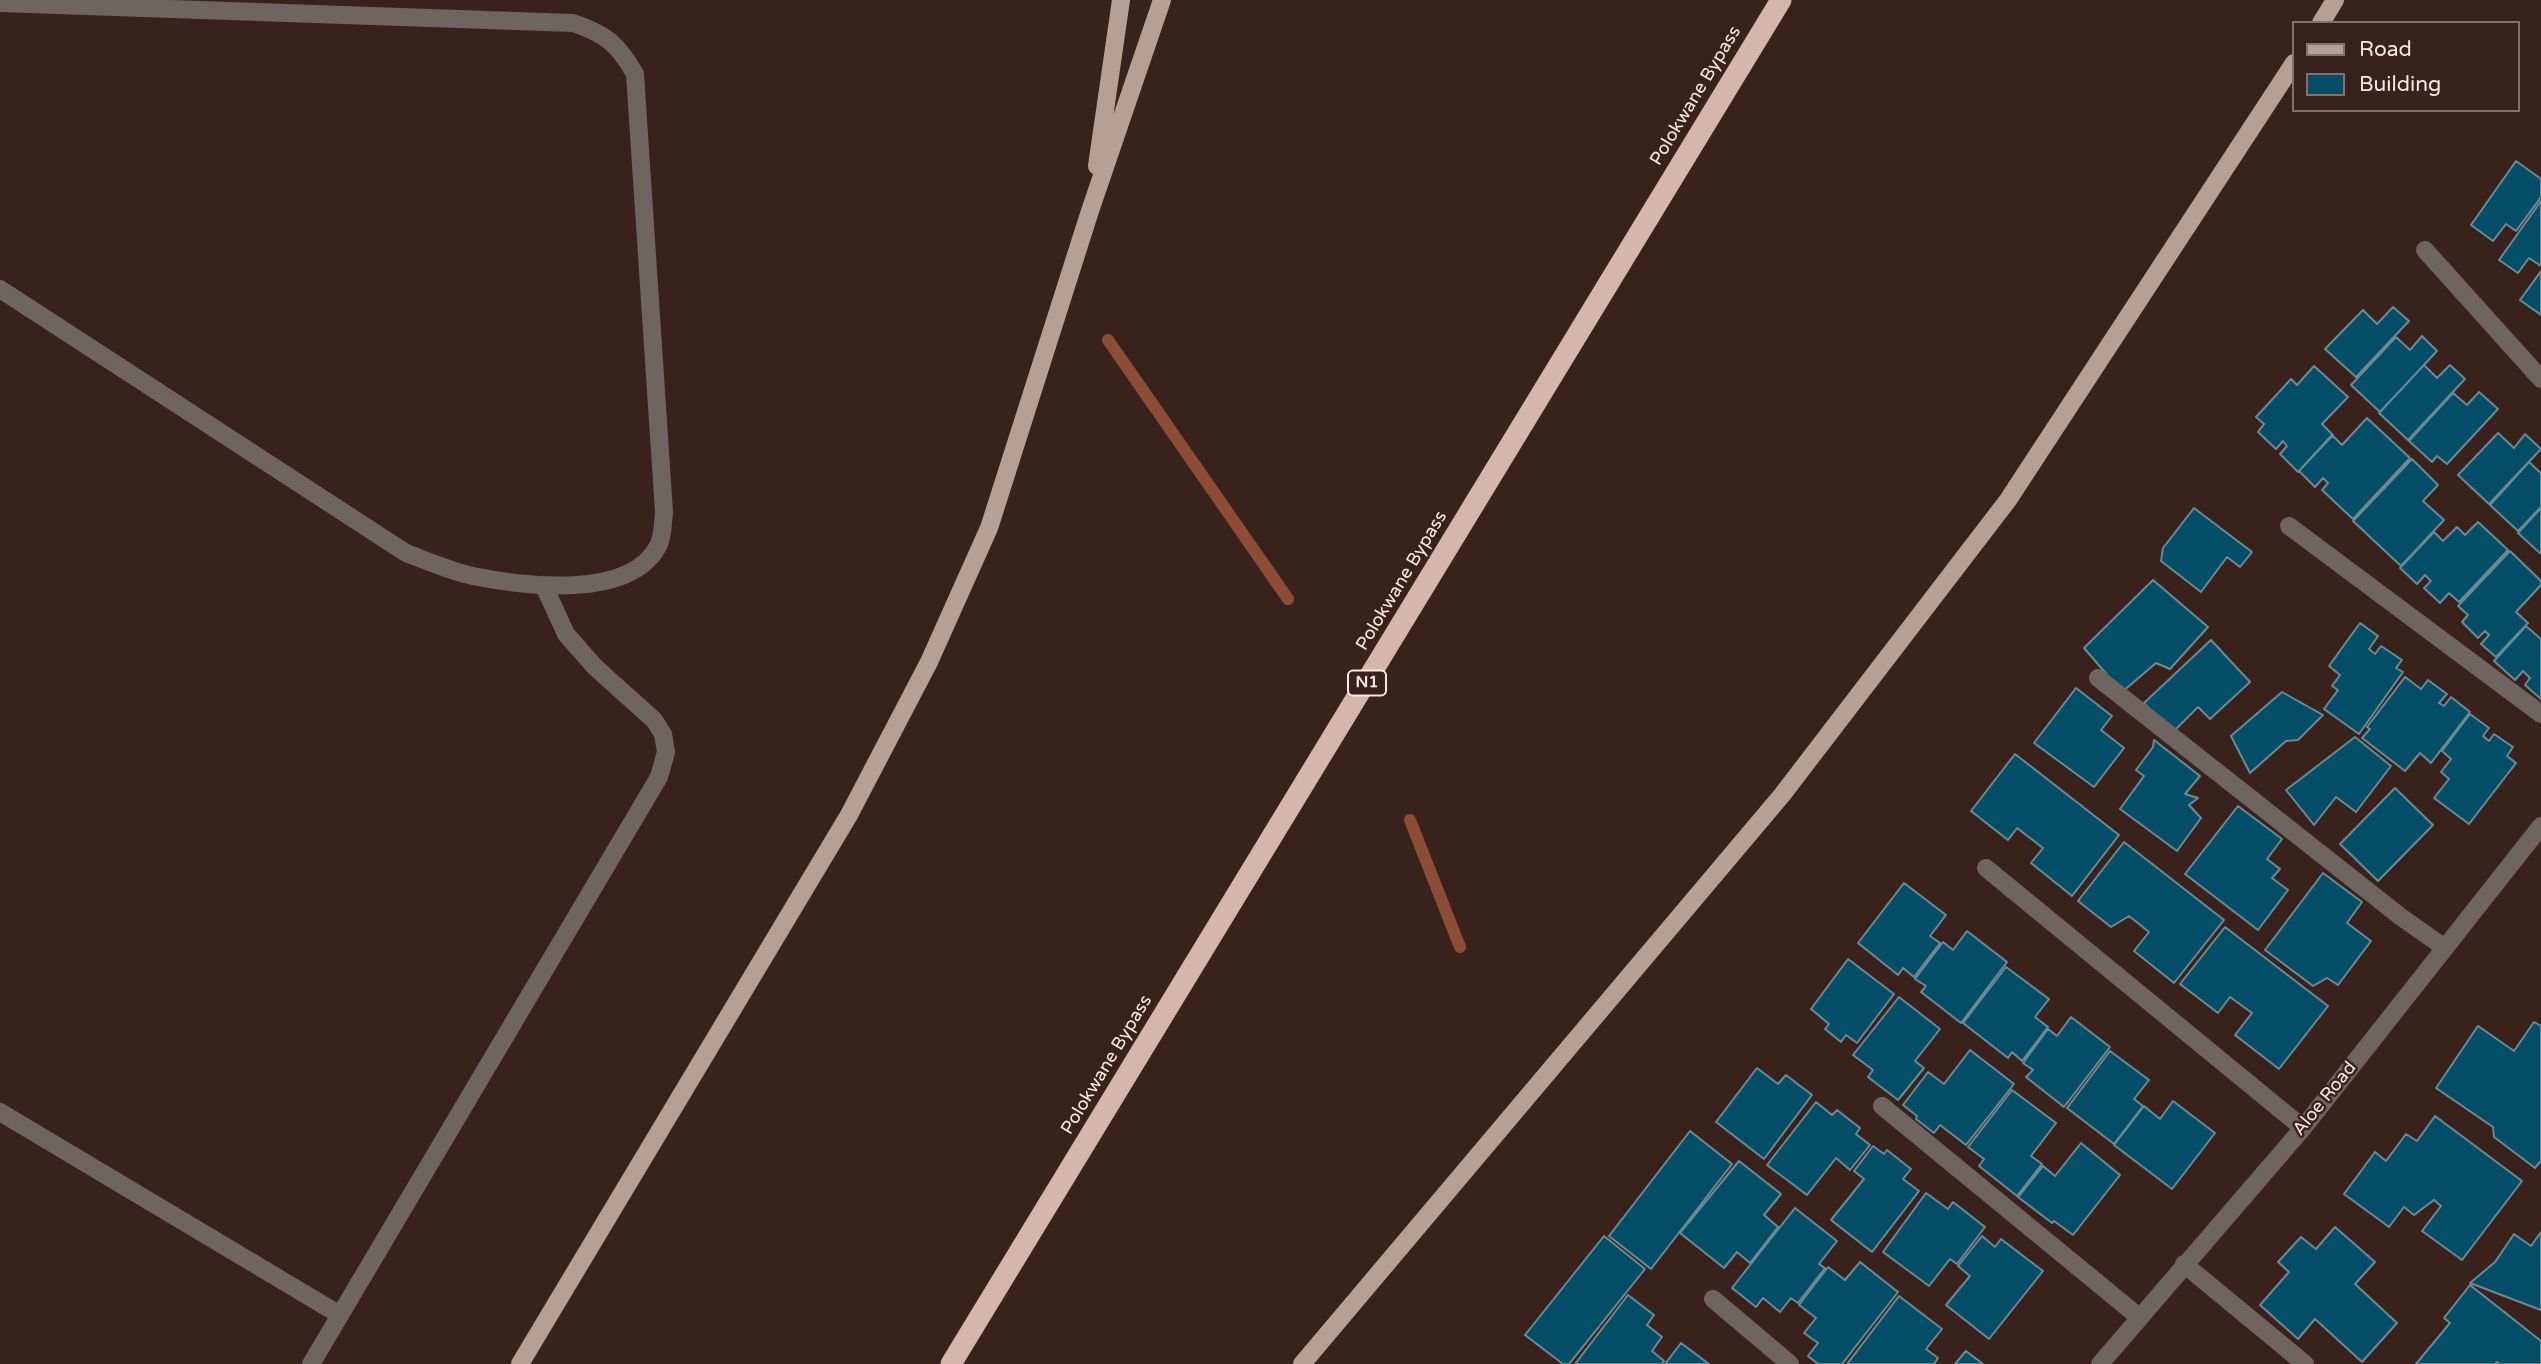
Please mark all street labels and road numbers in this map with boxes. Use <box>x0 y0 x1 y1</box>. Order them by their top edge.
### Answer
street label: Polokwane Bypass <box>1646 22 1746 170</box>
street label: Polokwane Bypass <box>1352 507 1452 655</box>
road number: N1 <box>1348 670 1386 696</box>
street label: Polokwane Bypass <box>1057 991 1157 1139</box>
street label: Aloe Road <box>2289 1058 2361 1140</box>

